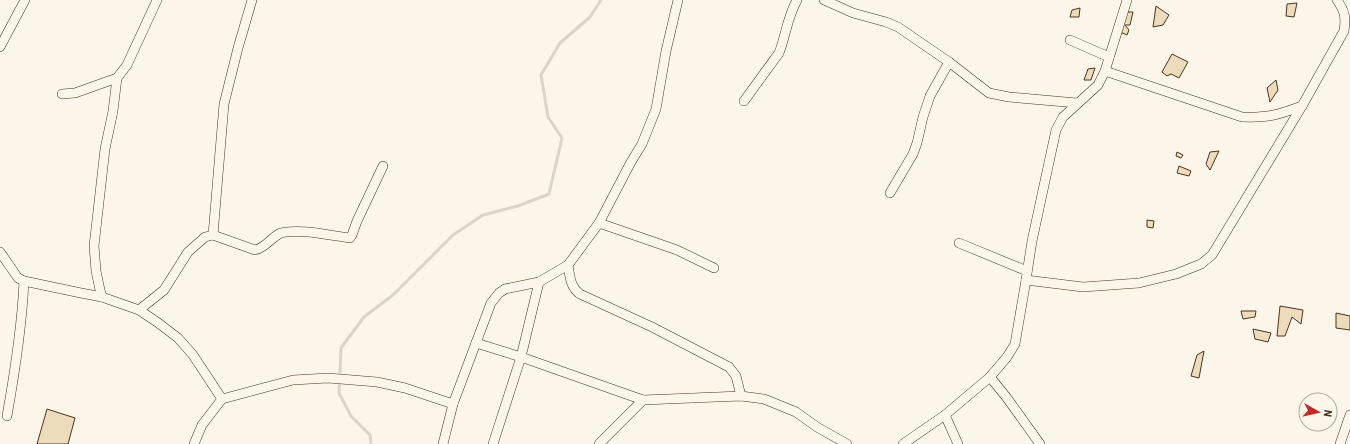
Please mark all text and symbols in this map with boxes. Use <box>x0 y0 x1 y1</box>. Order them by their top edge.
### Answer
north arrow <box>1298 392 1338 432</box>
text: N <box>1320 409 1334 418</box>

